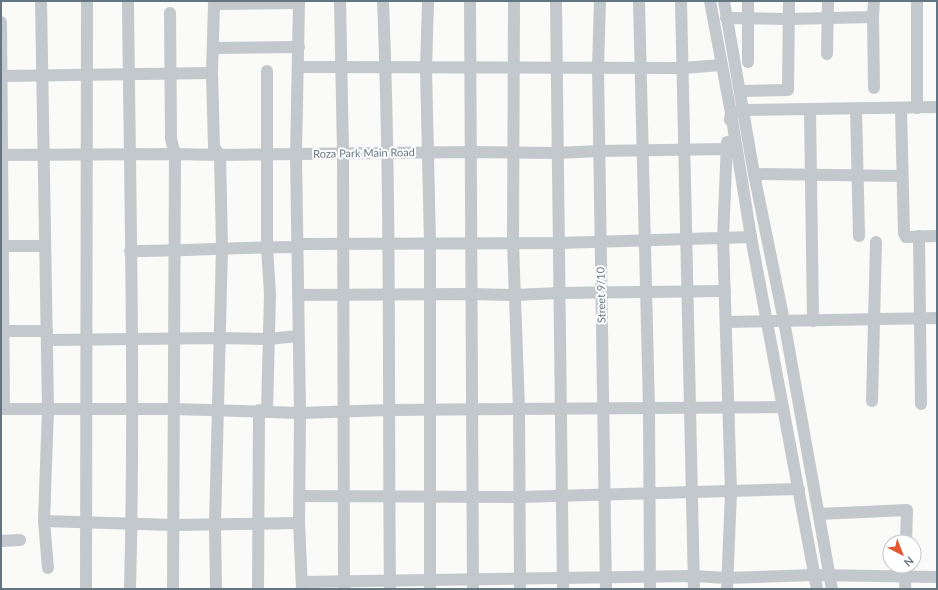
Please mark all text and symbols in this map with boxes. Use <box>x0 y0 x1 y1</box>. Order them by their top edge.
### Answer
street label: Roza Park Main Road <box>313 145 415 160</box>
street label: Street 9/10 <box>594 266 607 323</box>
north arrow <box>882 534 922 574</box>
text: N <box>902 554 917 569</box>

